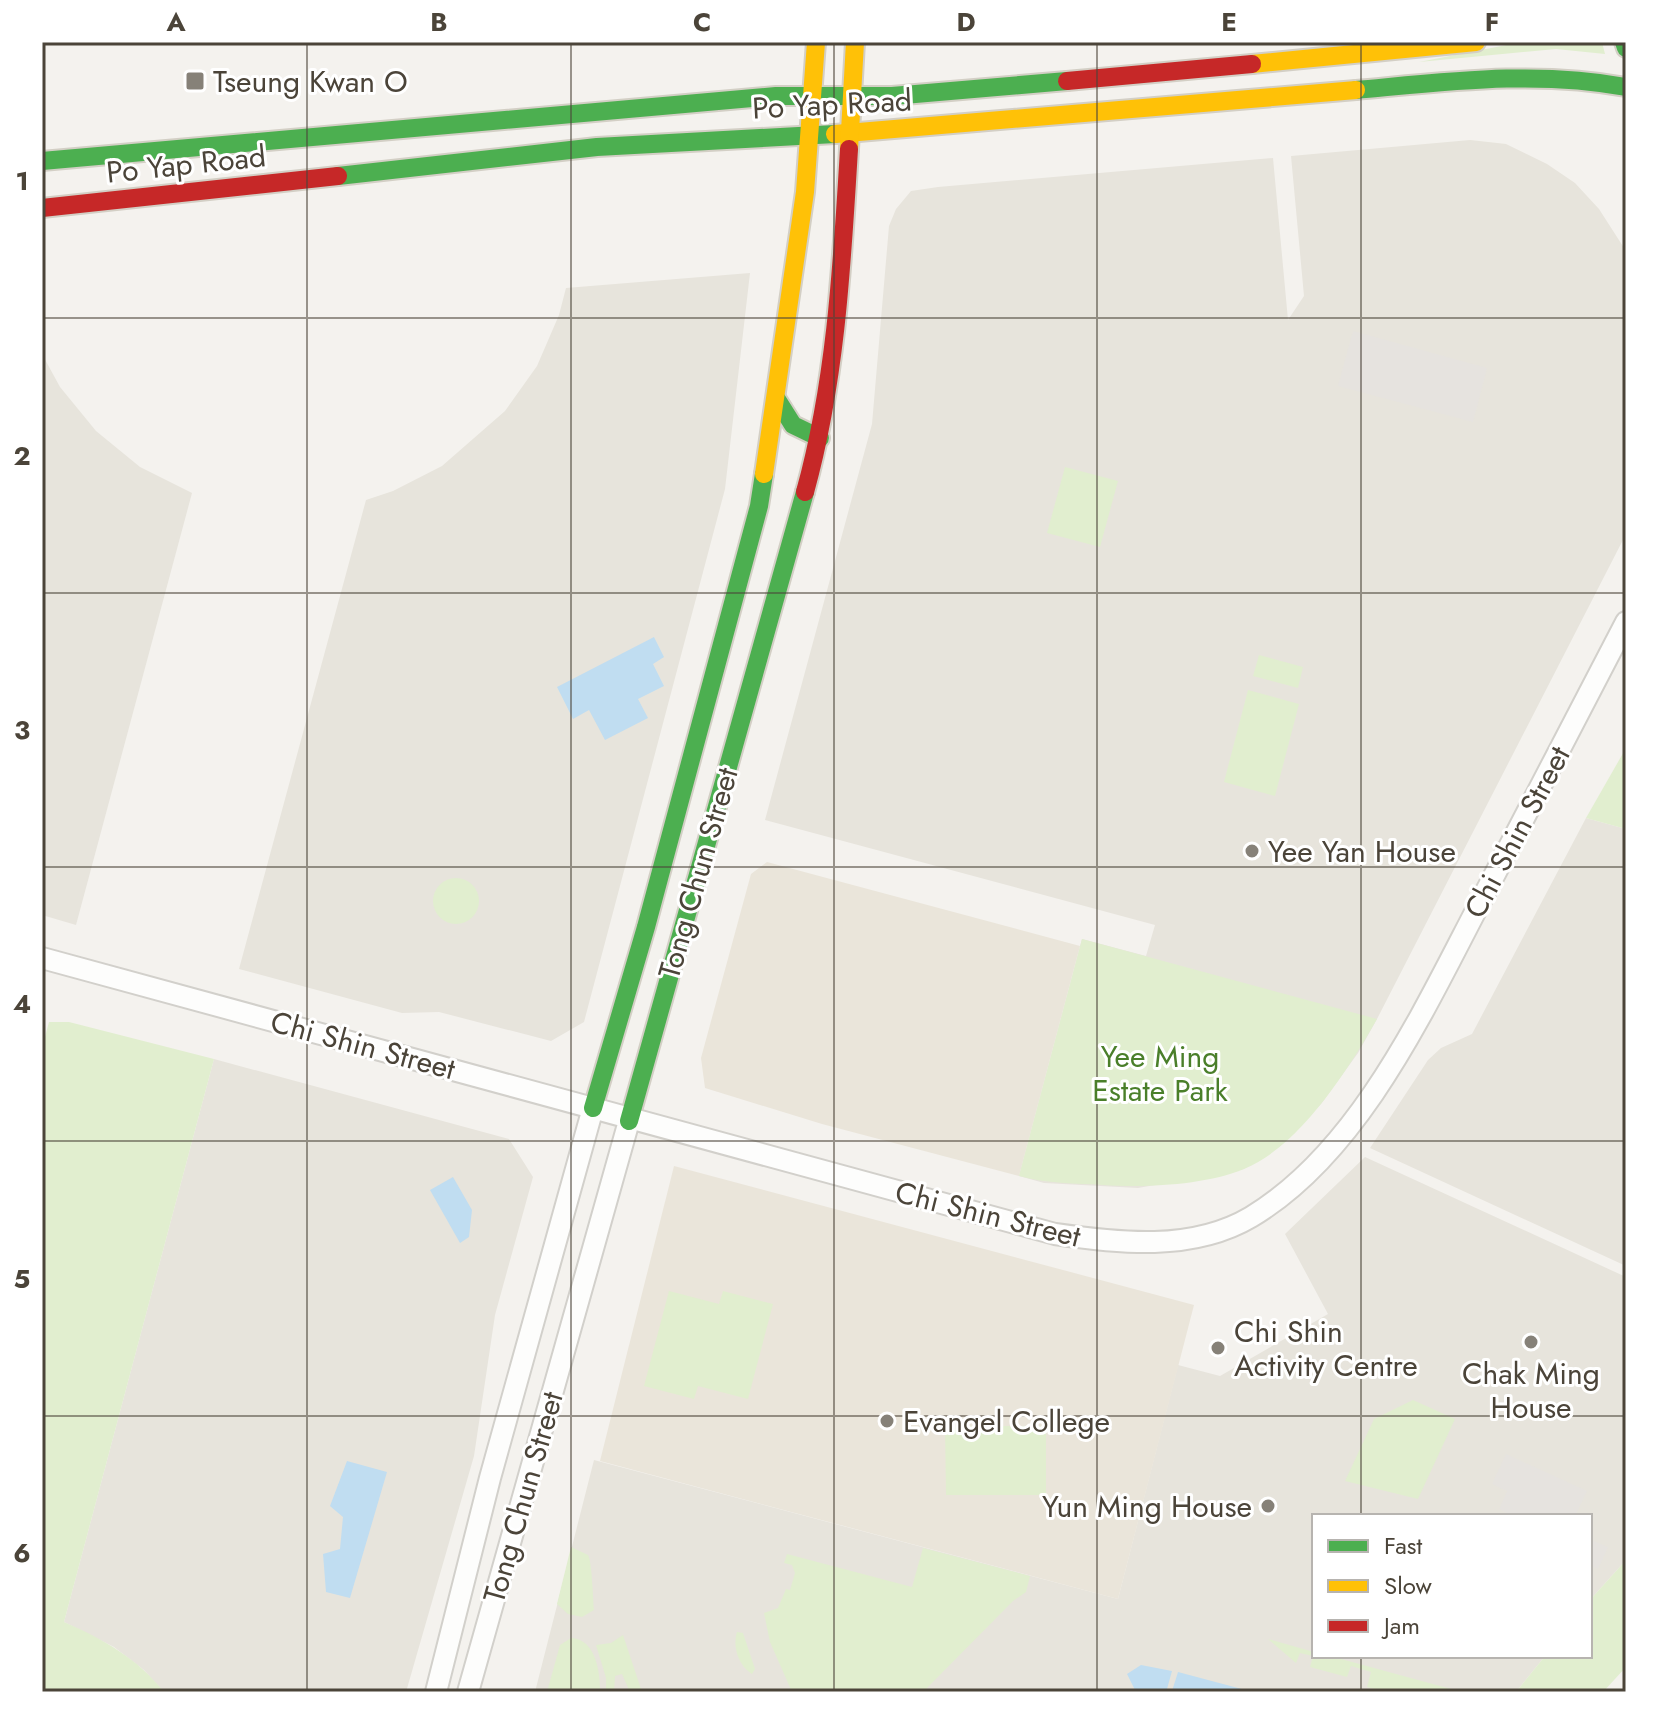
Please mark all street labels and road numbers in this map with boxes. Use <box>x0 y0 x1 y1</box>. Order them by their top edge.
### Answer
street label: Po Yap Road <box>751 78 913 130</box>
street label: Po Yap Road <box>104 134 268 194</box>
street label: Chi Shin Street <box>1454 738 1581 926</box>
street label: Tong Chun Street <box>647 762 749 983</box>
street label: Chi Shin Street <box>266 1000 461 1090</box>
street label: Chi Shin Street <box>891 1170 1086 1258</box>
street label: Tong Chun Street <box>472 1386 574 1607</box>

